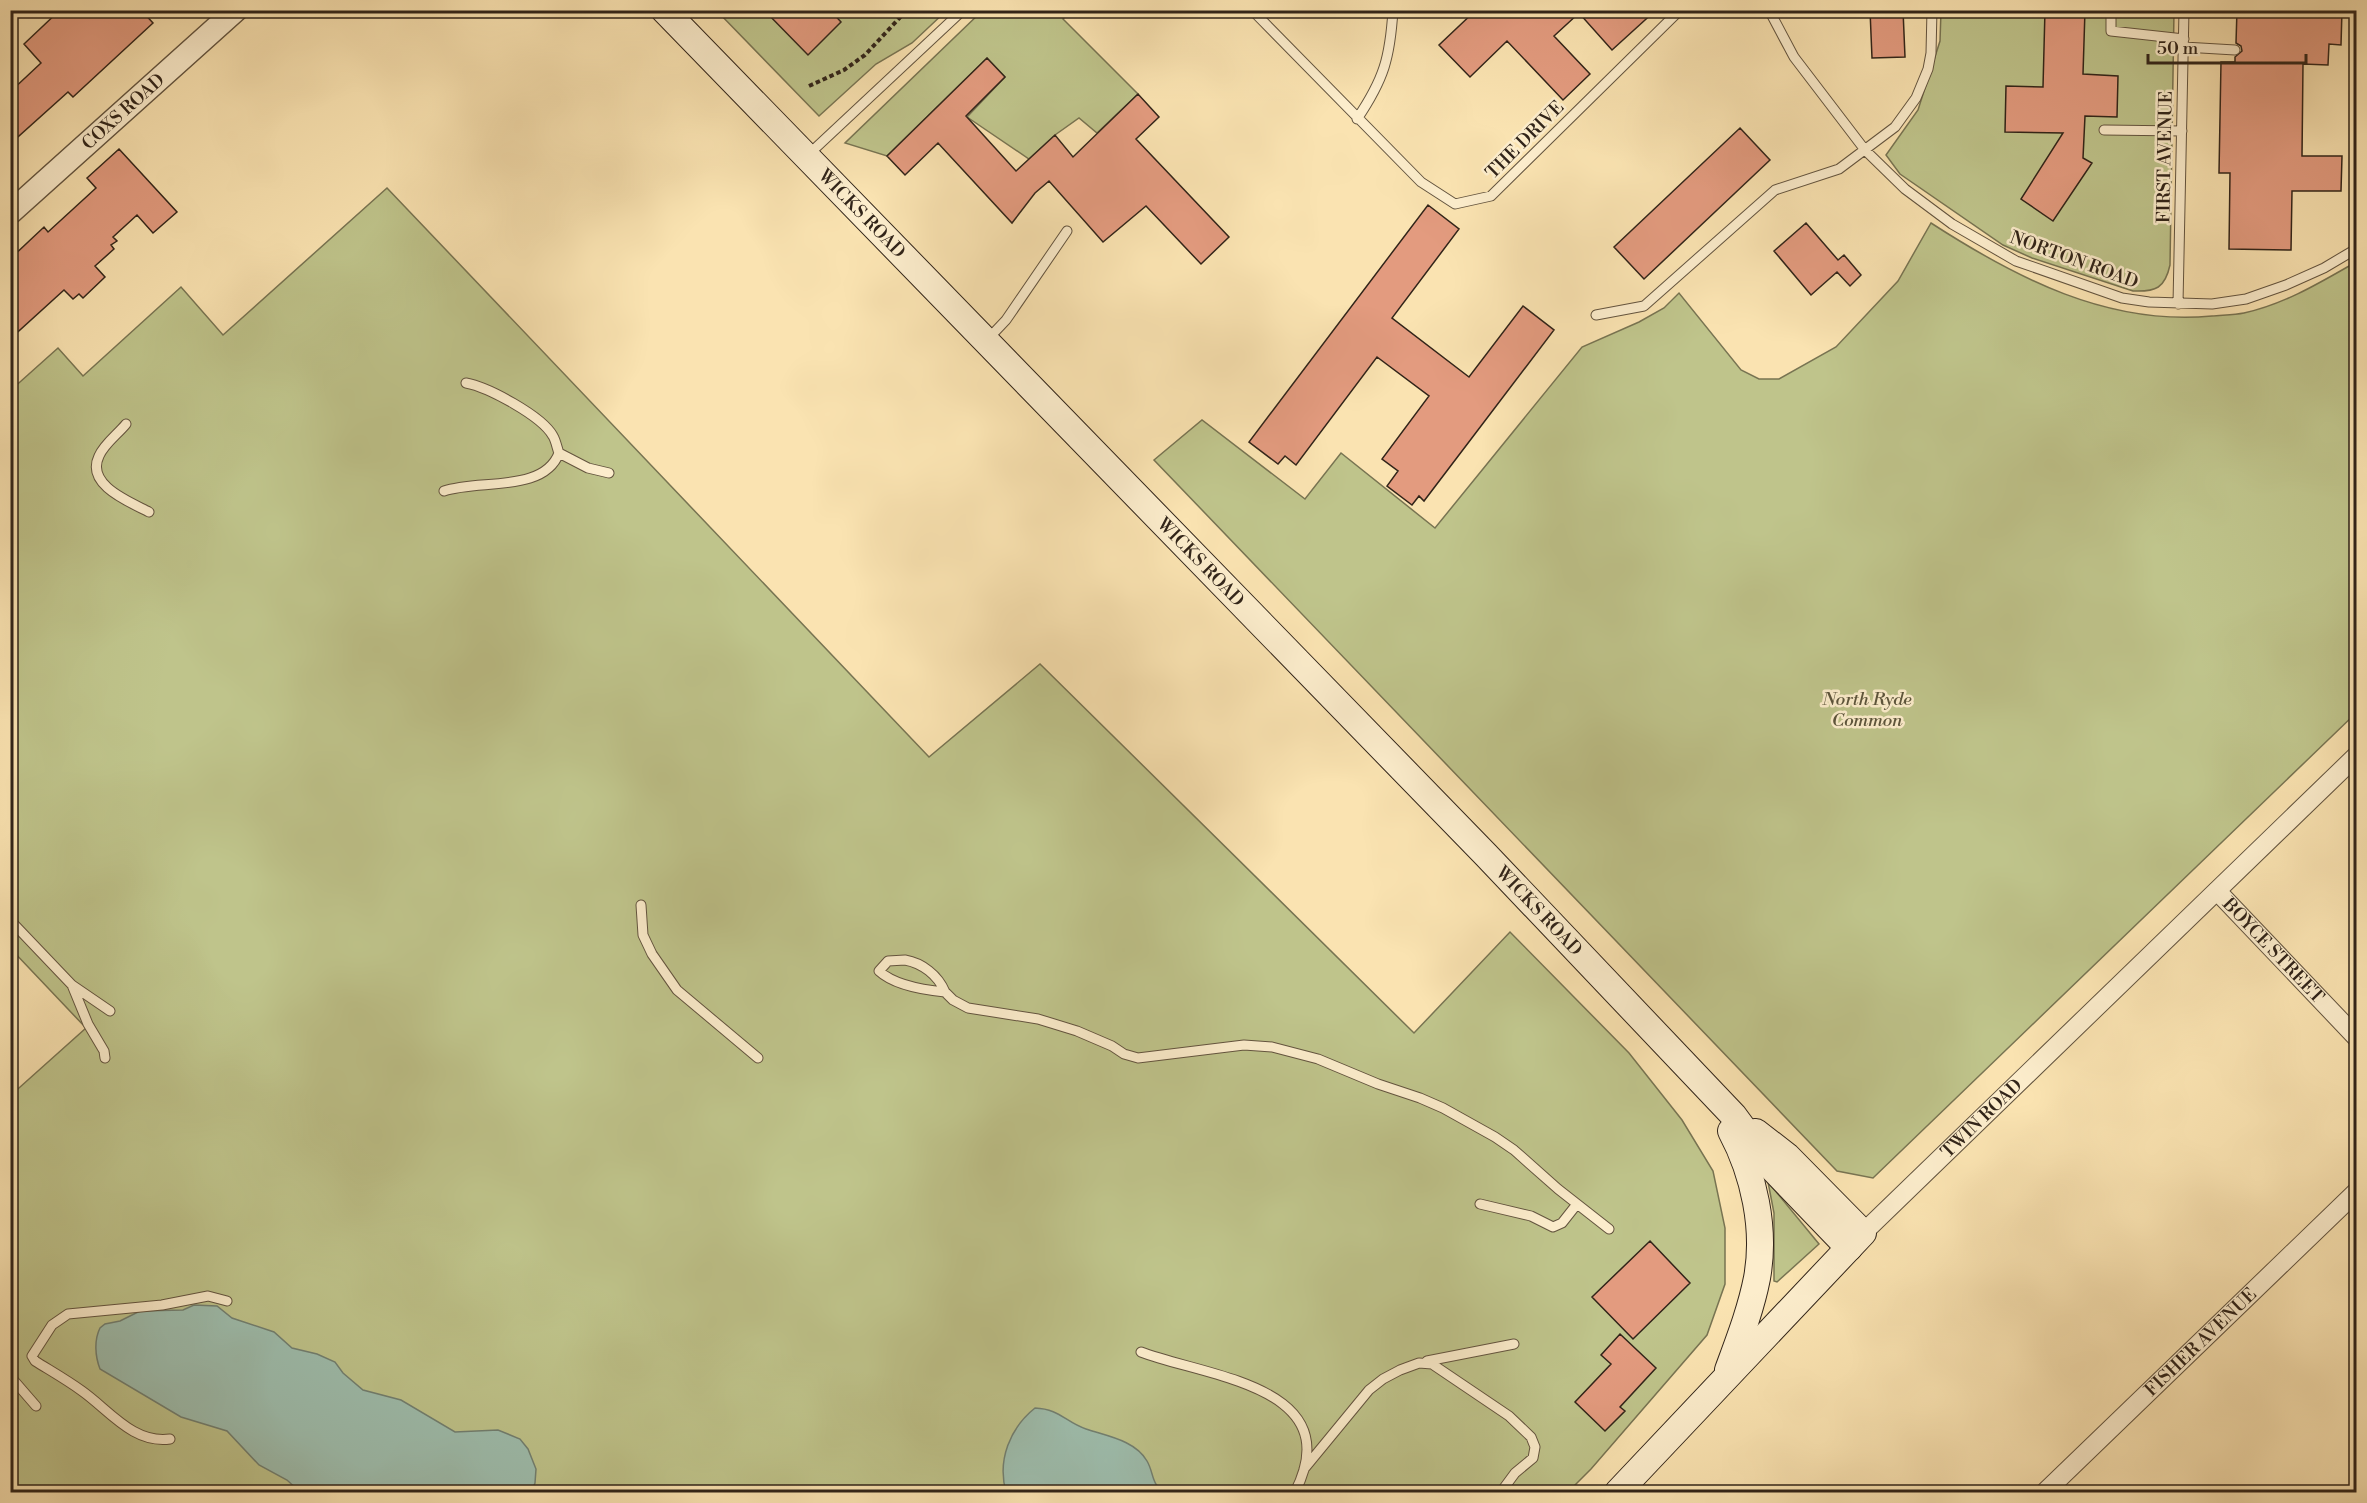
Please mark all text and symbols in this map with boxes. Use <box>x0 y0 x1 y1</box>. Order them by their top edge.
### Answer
scale bar <box>2148 27 2306 65</box>
text: 50 m <box>2157 37 2199 60</box>
street label: COXS ROAD <box>77 68 169 155</box>
street label: FIRST AVENUE <box>2152 91 2178 223</box>
street label: THE DRIVE <box>1481 96 1569 184</box>
street label: WICKS ROAD <box>813 163 911 263</box>
street label: NORTON ROAD <box>2007 226 2141 294</box>
street label: WICKS ROAD <box>1152 512 1249 611</box>
park label: North Ryde Common <box>1821 688 1912 732</box>
street label: WICKS ROAD <box>1490 860 1587 961</box>
street label: BOYCE STREET <box>2217 892 2329 1008</box>
street label: TWIN ROAD <box>1936 1074 2027 1163</box>
street label: FISHER AVENUE <box>2140 1283 2261 1401</box>

